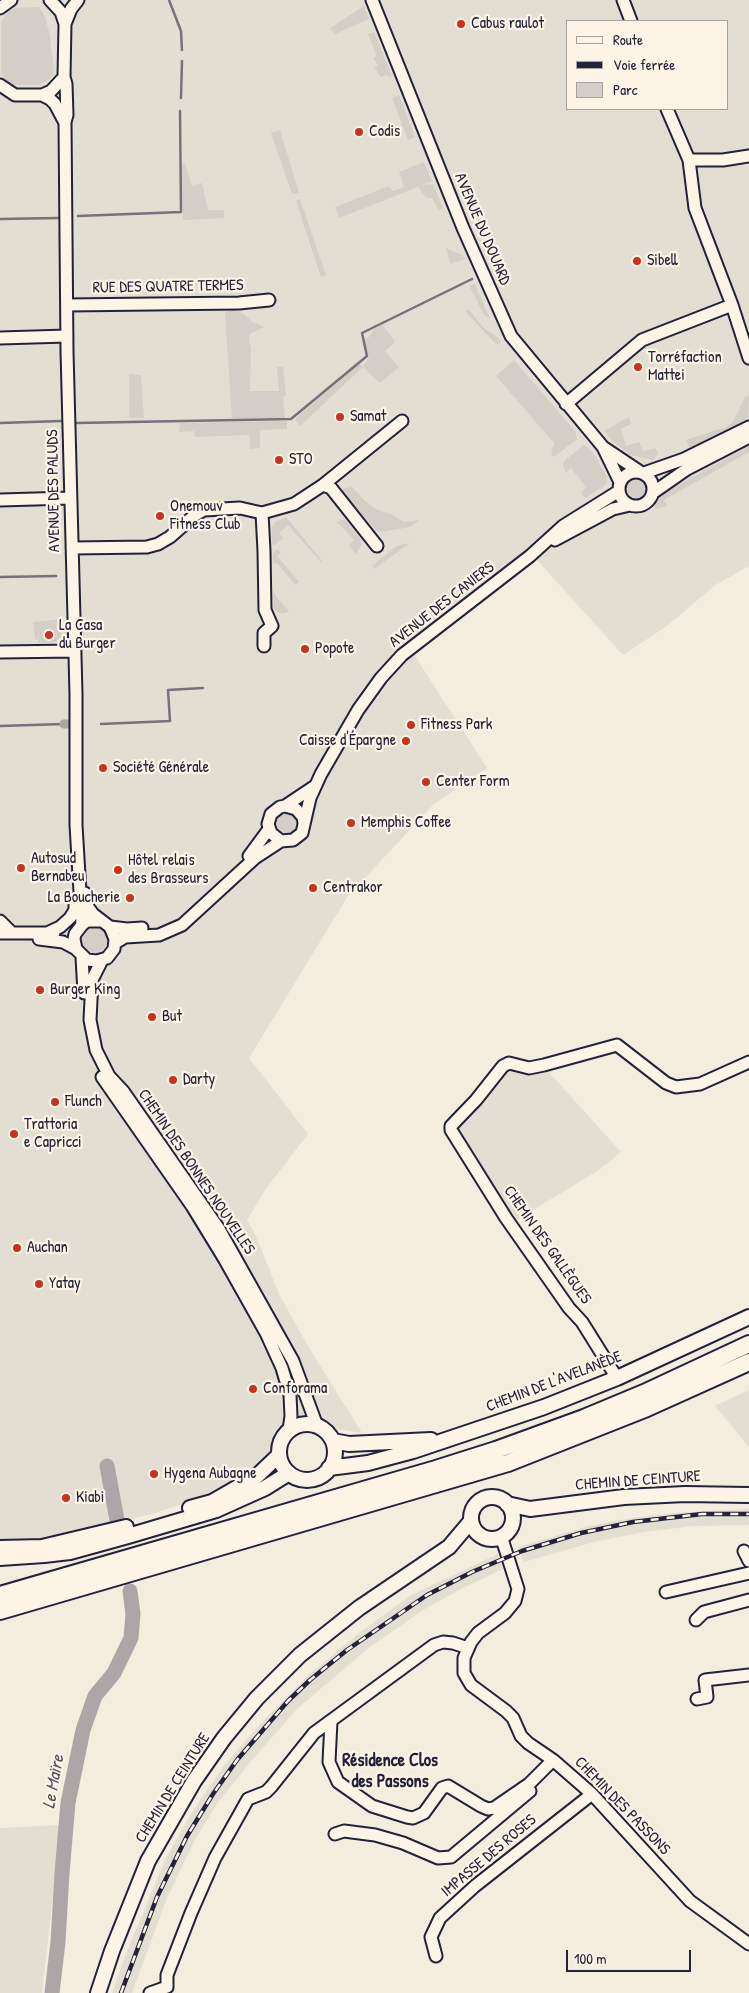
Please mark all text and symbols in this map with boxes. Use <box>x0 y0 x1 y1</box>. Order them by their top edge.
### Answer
place label: Cabus raulot <box>471 14 544 34</box>
marker: Cabus raulot <box>455 18 467 30</box>
legend <box>566 20 729 110</box>
text: Route <box>613 29 643 50</box>
text: Voie ferrée <box>613 54 675 75</box>
text: Parc <box>613 79 638 100</box>
place label: Codis <box>369 122 400 142</box>
marker: Codis <box>353 126 365 138</box>
street label: AVENUE DU DOUARD <box>450 170 514 288</box>
place label: Sibell <box>647 251 678 271</box>
marker: Sibell <box>631 255 643 267</box>
street label: RUE DES QUATRE TERMES <box>92 276 244 298</box>
place label: Torréfaction Mattei <box>648 348 722 386</box>
marker: Torréfaction Mattei <box>632 361 644 373</box>
place label: Samat <box>350 407 386 427</box>
marker: Samat <box>334 411 346 423</box>
street label: AVENUE DES PALUDS <box>43 429 65 553</box>
place label: STO <box>289 450 313 470</box>
marker: STO <box>273 454 285 466</box>
place label: Onemouv Fitness Club <box>170 497 241 535</box>
marker: Onemouv Fitness Club <box>154 510 166 522</box>
street label: AVENUE DES CANIERS <box>386 558 498 652</box>
place label: La Casa du Burger <box>59 616 116 654</box>
marker: La Casa du Burger <box>43 629 55 641</box>
place label: Popote <box>315 639 354 659</box>
marker: Popote <box>299 643 311 655</box>
place label: Fitness Park <box>421 715 492 735</box>
marker: Fitness Park <box>405 719 417 731</box>
place label: Caisse d'Épargne <box>299 731 396 751</box>
marker: Caisse d'Épargne <box>400 735 412 747</box>
place label: Société Générale <box>113 758 209 778</box>
marker: Société Générale <box>97 762 109 774</box>
place label: Center Form <box>436 772 510 792</box>
marker: Center Form <box>420 776 432 788</box>
place label: Memphis Coffee <box>361 813 451 833</box>
marker: Memphis Coffee <box>345 817 357 829</box>
place label: Autosud Bernabeu <box>31 849 85 887</box>
place label: Hôtel relais des Brasseurs <box>128 851 208 889</box>
marker: Autosud Bernabeu <box>15 862 27 874</box>
marker: Hôtel relais des Brasseurs <box>112 864 124 876</box>
place label: Centrakor <box>323 878 383 898</box>
marker: Centrakor <box>307 882 319 894</box>
place label: La Boucherie <box>48 888 120 908</box>
marker: La Boucherie <box>124 892 136 904</box>
place label: Burger King <box>50 980 120 1000</box>
marker: Burger King <box>34 984 46 996</box>
place label: But <box>162 1007 182 1027</box>
marker: But <box>146 1011 158 1023</box>
place label: Darty <box>183 1070 215 1090</box>
marker: Darty <box>167 1074 179 1086</box>
street label: CHEMIN DES BONNES NOUVELLES <box>133 1086 259 1258</box>
place label: Flunch <box>65 1092 102 1112</box>
marker: Flunch <box>49 1096 61 1108</box>
place label: Trattoria e Capricci <box>24 1115 82 1153</box>
marker: Trattoria e Capricci <box>8 1128 20 1140</box>
street label: CHEMIN DES GALLÈGUES <box>499 1182 595 1308</box>
place label: Auchan <box>27 1238 68 1258</box>
marker: Auchan <box>11 1242 23 1254</box>
place label: Yatay <box>49 1274 81 1294</box>
marker: Yatay <box>33 1278 45 1290</box>
street label: CHEMIN DE L'AVELANÈDE <box>484 1347 624 1417</box>
place label: Conforama <box>263 1379 327 1399</box>
marker: Conforama <box>247 1383 259 1395</box>
place label: Hygena Aubagne <box>164 1464 257 1484</box>
street label: CHEMIN DE CEINTURE <box>575 1467 701 1495</box>
marker: Hygena Aubagne <box>148 1468 160 1480</box>
place label: Kiabi <box>76 1488 104 1508</box>
marker: Kiabi <box>60 1492 72 1504</box>
street label: CHEMIN DE CEINTURE <box>132 1730 214 1846</box>
district label: Résidence Clos des Passons <box>342 1750 438 1792</box>
street label: CHEMIN DES PASSONS <box>570 1753 674 1859</box>
water label: Le Maïre <box>39 1754 69 1810</box>
street label: IMPASSE DES ROSES <box>438 1811 540 1901</box>
scale bar <box>569 1940 694 1972</box>
text: 100 m <box>574 1948 607 1969</box>

